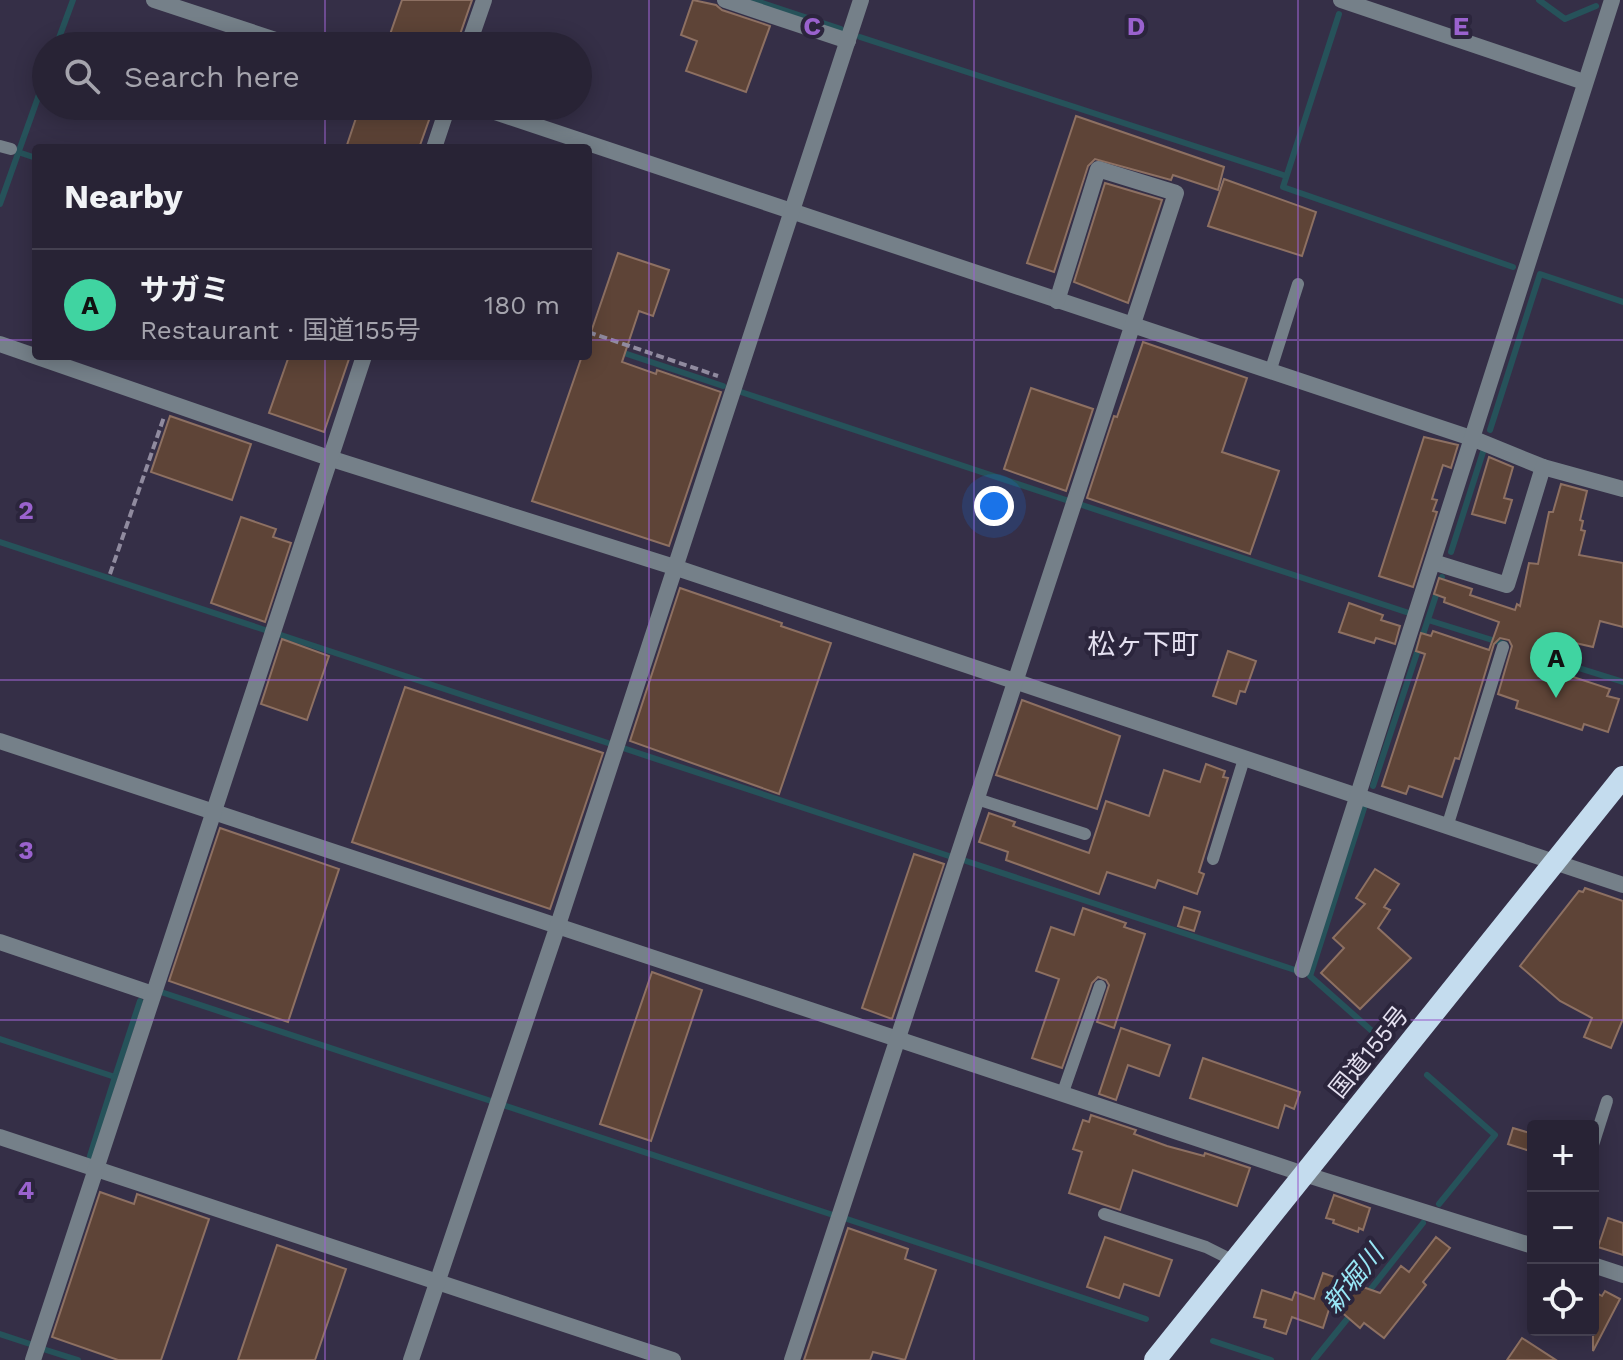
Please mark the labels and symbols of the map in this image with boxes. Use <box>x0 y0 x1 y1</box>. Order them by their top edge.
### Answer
text: C <box>803 11 821 41</box>
text: D <box>1127 11 1145 41</box>
text: E <box>1453 11 1469 41</box>
your location <box>974 486 1014 526</box>
text: 2 <box>18 495 34 525</box>
district label: 松ヶ下町 <box>1087 628 1199 661</box>
pin: A <box>1530 632 1582 698</box>
text: 3 <box>18 835 34 865</box>
street label: 国道155号 <box>1324 1001 1414 1103</box>
text: 4 <box>18 1175 35 1205</box>
water label: 新堀川 <box>1317 1237 1391 1319</box>

